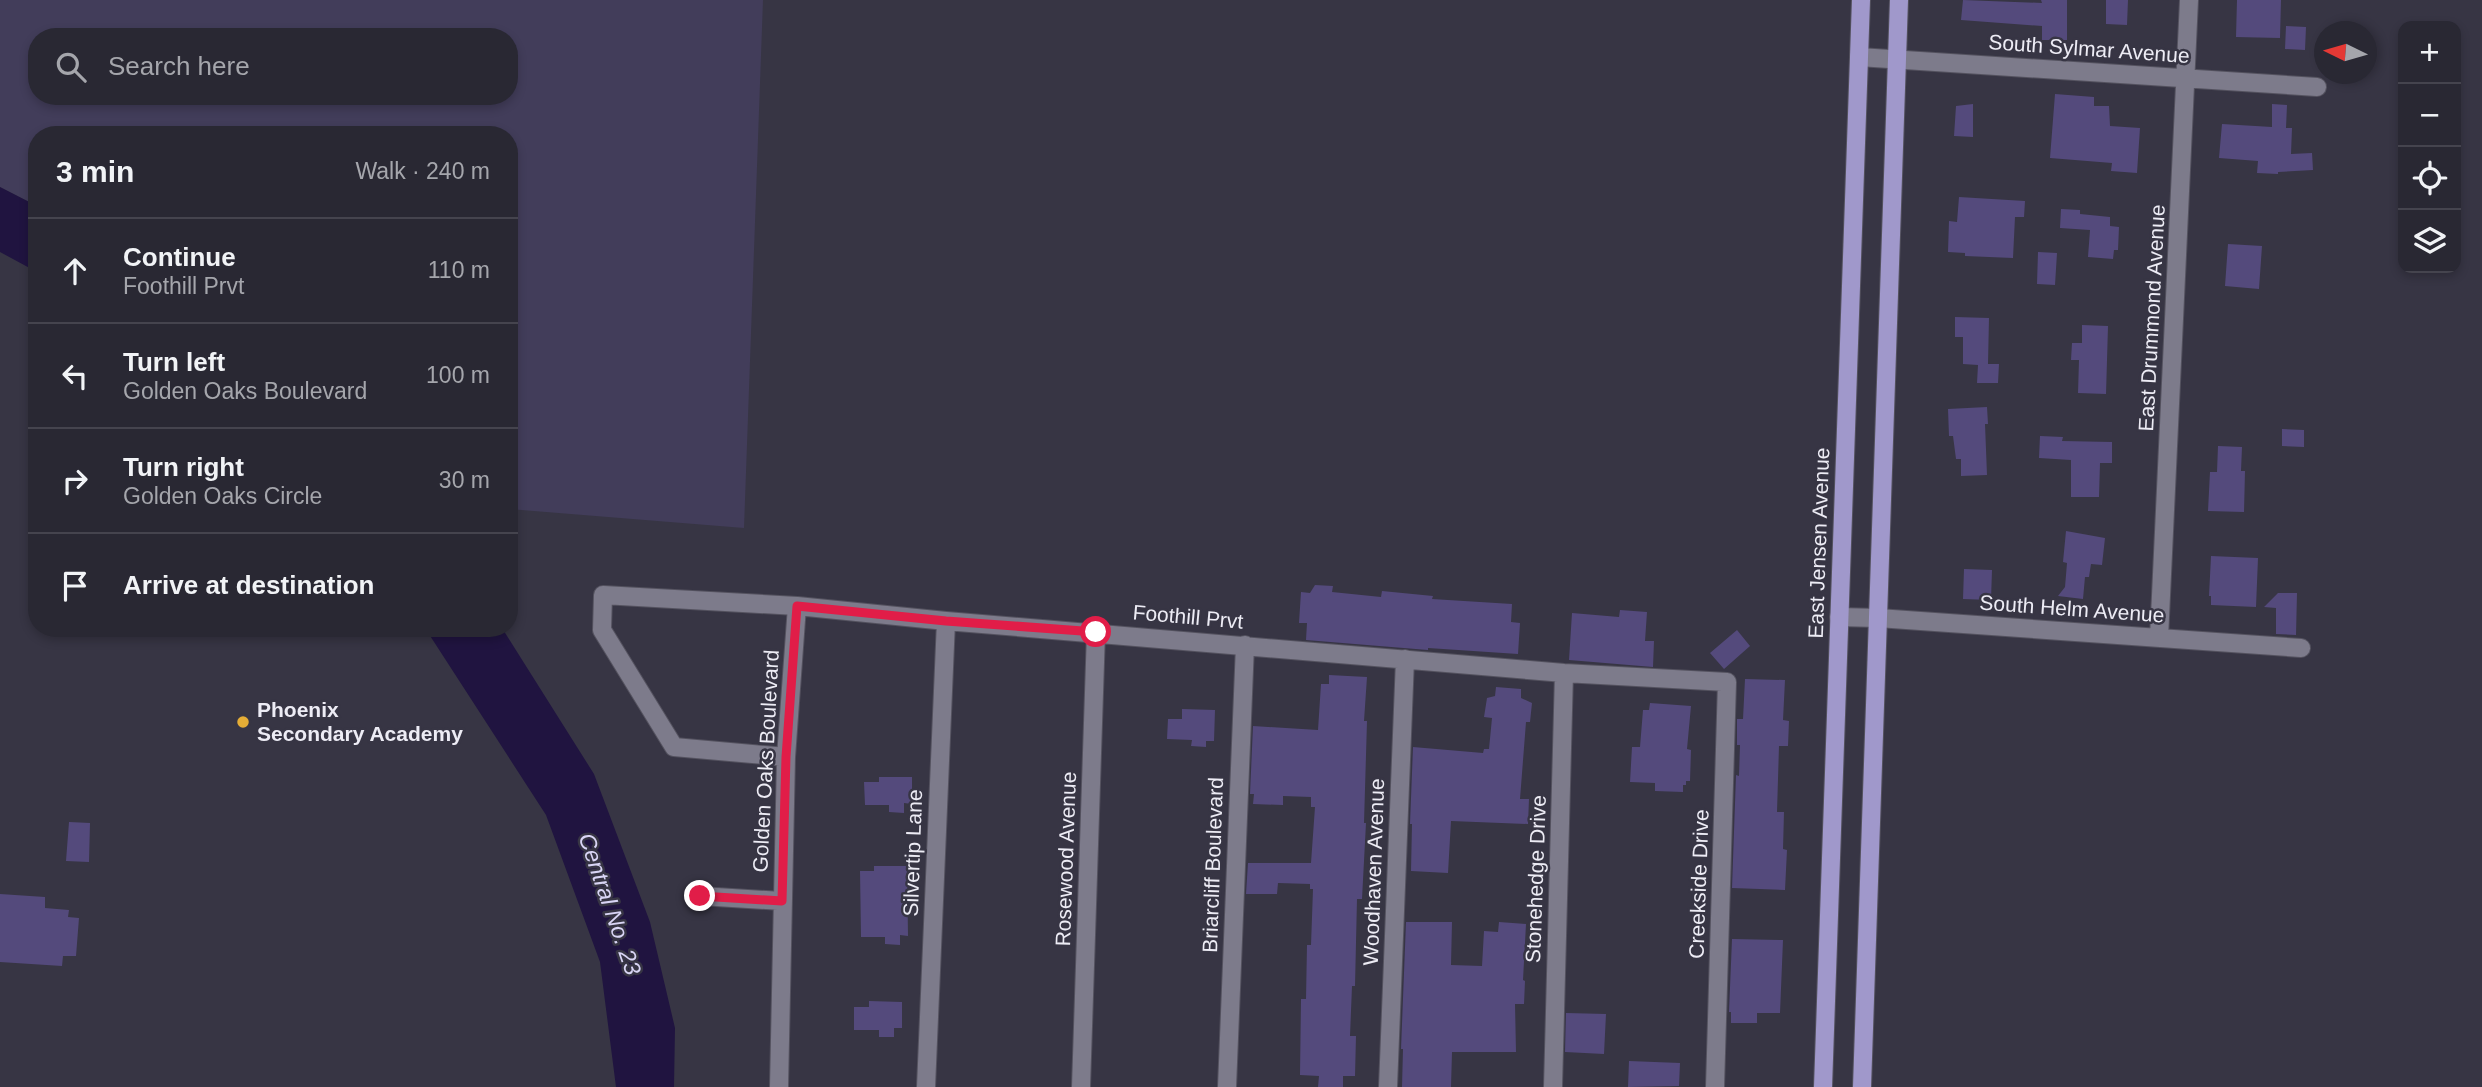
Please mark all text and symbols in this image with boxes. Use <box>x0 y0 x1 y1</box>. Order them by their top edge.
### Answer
north arrow <box>2314 21 2377 84</box>
map controls <box>2398 21 2461 273</box>
button: + <box>2398 21 2461 84</box>
search box <box>28 28 518 105</box>
street label: South Sylmar Avenue <box>1988 30 2190 67</box>
icon: search <box>52 48 90 86</box>
text: Search here <box>108 51 250 81</box>
button: − <box>2398 84 2461 147</box>
button: locate <box>2398 147 2461 210</box>
text: 3 min <box>56 155 134 188</box>
text: Walk · 240 m <box>355 158 490 184</box>
street label: East Drummond Avenue <box>2134 204 2169 432</box>
button: layers <box>2398 210 2461 273</box>
text: Continue <box>123 242 236 272</box>
icon: ahead <box>56 252 94 290</box>
text: 110 m <box>428 257 490 283</box>
text: Foothill Prvt <box>123 273 244 299</box>
text: Turn left <box>123 347 225 377</box>
icon: left <box>56 357 94 395</box>
text: 100 m <box>426 362 490 388</box>
text: Golden Oaks Boulevard <box>123 378 367 404</box>
street label: East Jensen Avenue <box>1804 447 1833 639</box>
text: Turn right <box>123 452 244 482</box>
icon: right <box>56 462 94 500</box>
text: 30 m <box>439 467 490 493</box>
text: Golden Oaks Circle <box>123 483 322 509</box>
icon: arrive <box>56 567 94 605</box>
text: Arrive at destination <box>123 570 374 600</box>
street label: South Helm Avenue <box>1979 591 2165 626</box>
street label: Foothill Prvt <box>1132 600 1244 633</box>
route start <box>1080 616 1111 647</box>
street label: Golden Oaks Boulevard <box>748 649 783 873</box>
place label: Phoenix Secondary Academy <box>257 698 463 745</box>
marker: Phoenix Secondary Academy <box>235 714 251 730</box>
street label: Rosewood Avenue <box>1051 771 1080 947</box>
street label: Briarcliff Boulevard <box>1198 777 1227 953</box>
street label: Woodhaven Avenue <box>1359 778 1388 966</box>
street label: Silvertip Lane <box>899 789 926 917</box>
street label: Stonehedge Drive <box>1521 795 1550 963</box>
street label: Creekside Drive <box>1684 809 1713 959</box>
water label: Central No. 23 <box>574 830 646 979</box>
route end <box>684 880 715 911</box>

